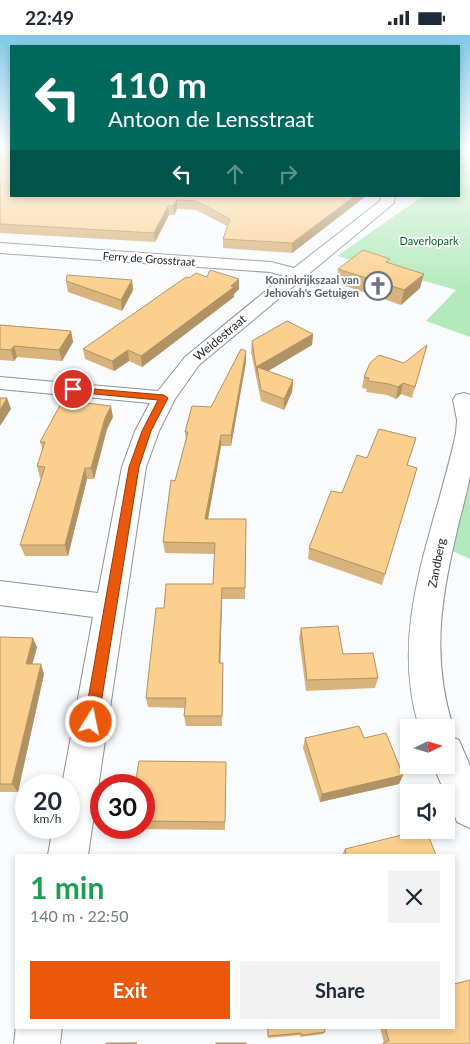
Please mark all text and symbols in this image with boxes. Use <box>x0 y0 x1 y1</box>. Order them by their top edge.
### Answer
text: 22:49 <box>25 6 74 29</box>
text: 110 m <box>108 63 207 105</box>
icon: left <box>25 65 90 130</box>
text: Antoon de Lensstraat <box>108 105 314 132</box>
icon: left <box>168 160 196 188</box>
icon: ahead <box>221 160 249 188</box>
icon: right <box>274 160 302 188</box>
park label: Daverlopark <box>400 234 459 247</box>
street label: Ferry de Grosstraat <box>102 249 196 268</box>
church icon: Koninkrijkszaal van Jehovah's Getuigen <box>363 271 393 301</box>
place label: Koninkrijkszaal van Jehovah's Getuigen <box>265 273 359 299</box>
street label: Weidestraat <box>190 311 250 364</box>
pin <box>52 368 94 410</box>
icon: arrive <box>59 375 87 403</box>
street label: Zandberg <box>424 537 449 589</box>
position arrow <box>64 695 116 747</box>
north arrow <box>400 719 455 774</box>
map controls <box>400 719 455 839</box>
speed limit sign: 30 <box>90 774 155 839</box>
button: sound <box>400 784 455 839</box>
text: 20 <box>33 785 62 815</box>
text: km/h <box>33 811 62 826</box>
text: 1 min <box>30 869 104 905</box>
button: close <box>388 871 440 923</box>
text: 140 m · 22:50 <box>30 906 129 925</box>
button: Exit <box>30 961 230 1019</box>
button: Share <box>240 961 440 1019</box>

